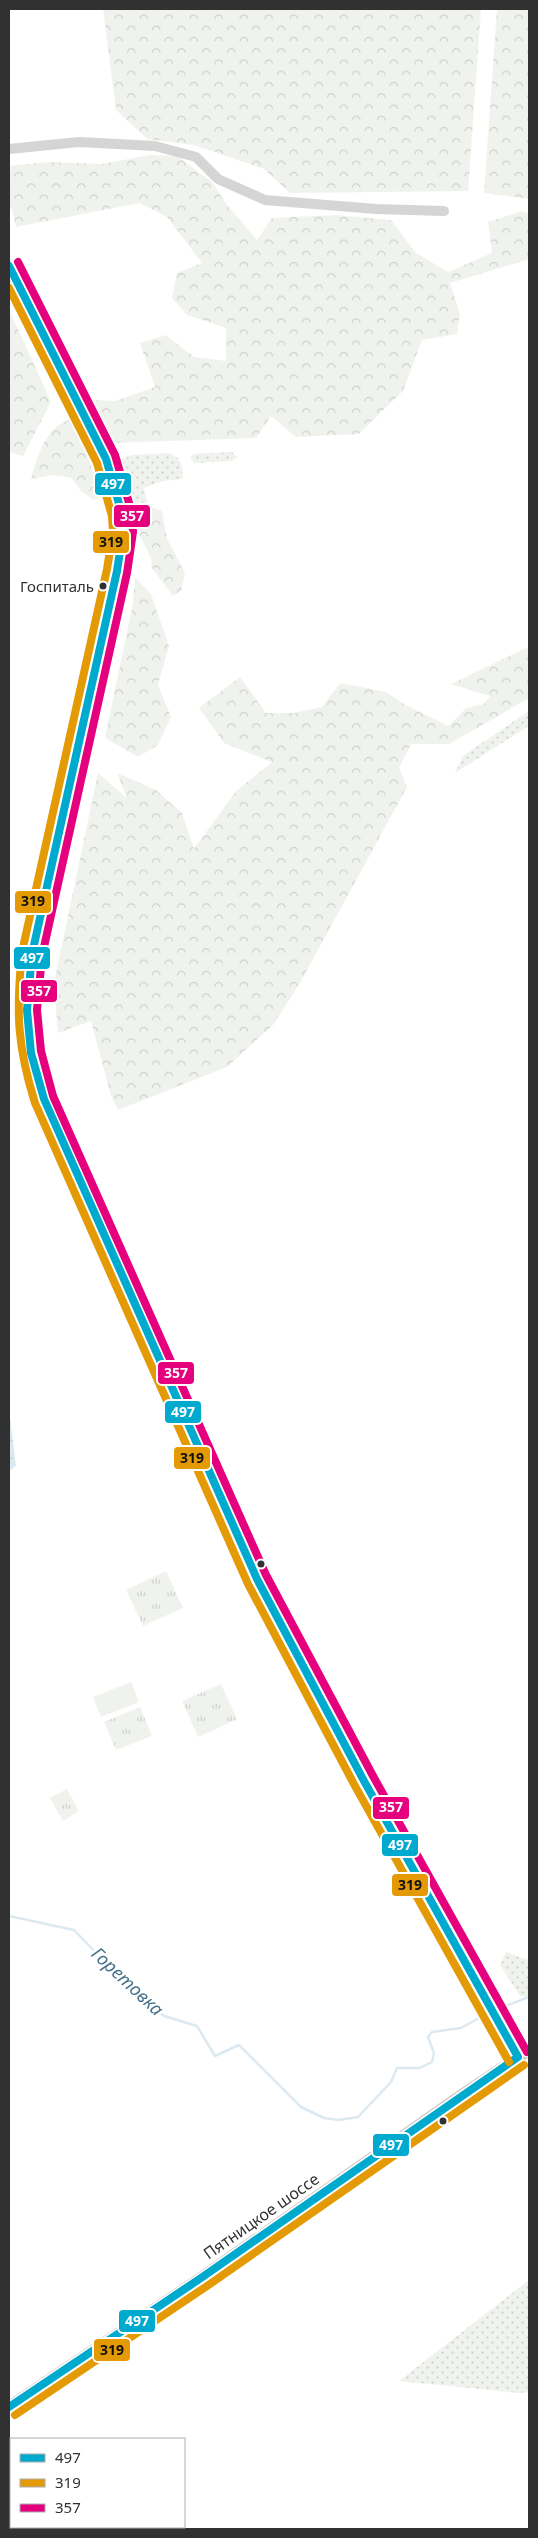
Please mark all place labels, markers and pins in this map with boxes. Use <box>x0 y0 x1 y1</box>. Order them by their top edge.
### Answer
place label: Госпиталь <box>20 576 94 596</box>
marker: Госпиталь <box>98 581 108 591</box>
unlabelled marker <box>256 1559 266 1569</box>
unlabelled marker <box>438 2116 448 2126</box>

